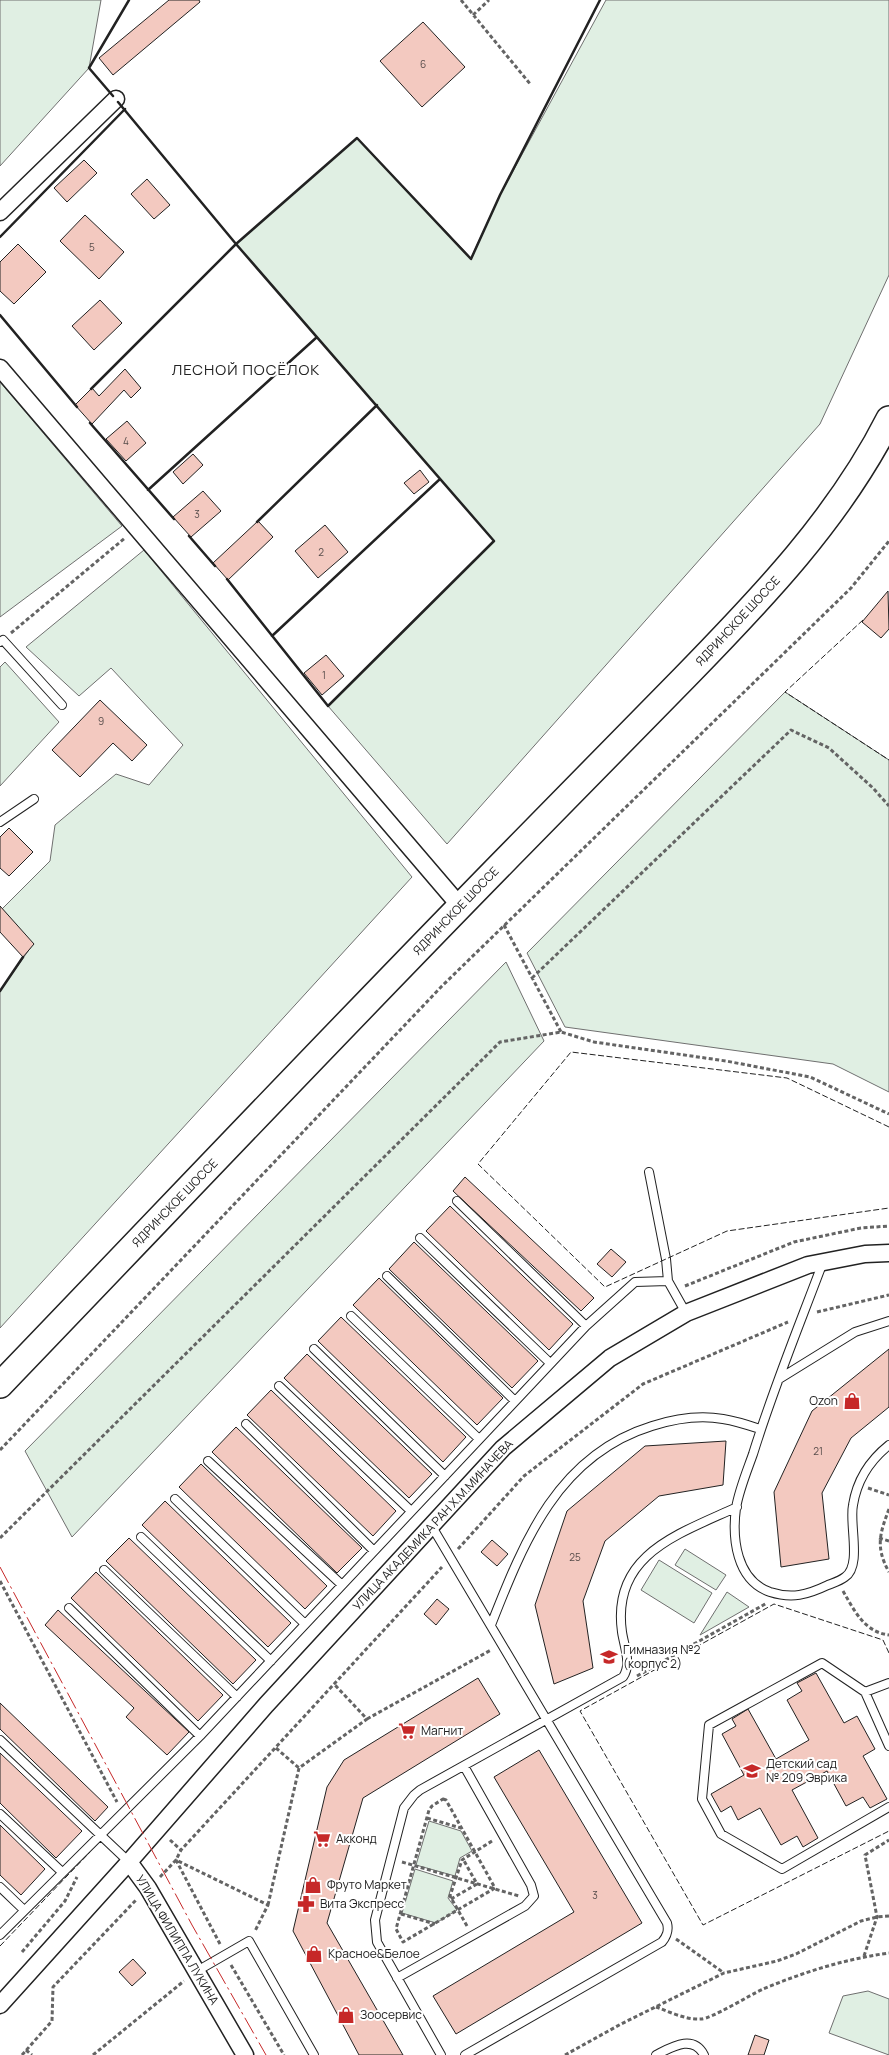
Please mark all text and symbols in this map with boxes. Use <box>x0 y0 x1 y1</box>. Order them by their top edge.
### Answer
house number: 6 <box>420 57 426 71</box>
house number: 5 <box>89 240 95 254</box>
district label: ЛЕСНОЙ ПОСЁЛОК <box>172 359 320 380</box>
house number: 4 <box>123 434 129 448</box>
house number: 3 <box>194 507 200 521</box>
house number: 2 <box>318 545 324 559</box>
street label: ЯДРИНСКОЕ ШОССЕ <box>692 572 784 669</box>
house number: 1 <box>322 668 326 682</box>
house number: 9 <box>98 714 104 728</box>
street label: ЯДРИНСКОЕ ШОССЕ <box>409 863 502 959</box>
street label: ЯДРИНСКОЕ ШОССЕ <box>128 1155 221 1251</box>
shop icon: Ozon <box>842 1391 862 1411</box>
place label: Ozon <box>809 1392 838 1409</box>
street label: УЛИЦА АКАДЕМИКА РАН Х.М.МИНАЧЕВА <box>349 1435 517 1614</box>
house number: 21 <box>813 1444 823 1458</box>
house number: 25 <box>569 1550 581 1564</box>
place label: Гимназия №2 (корпус 2) <box>623 1641 700 1672</box>
school or university icon: Гимназия №2 (корпус 2) <box>599 1647 619 1667</box>
supermarket icon: Магнит <box>397 1721 417 1741</box>
place label: Магнит <box>421 1722 463 1739</box>
place label: Детский сад № 209 Эврика <box>766 1755 847 1786</box>
school or university icon: Детский сад № 209 Эврика <box>742 1761 762 1781</box>
supermarket icon: Акконд <box>312 1829 332 1849</box>
place label: Акконд <box>336 1830 377 1847</box>
street label: УЛИЦА ФИЛИППА ЛУКИНА <box>132 1872 223 2008</box>
shop icon: Фруто Маркет <box>303 1875 323 1895</box>
place label: Фруто Маркет <box>327 1876 407 1893</box>
house number: 3 <box>592 1888 598 1902</box>
pharmacy icon: Вита Экспресс <box>296 1894 316 1914</box>
place label: Вита Экспресс <box>320 1895 404 1912</box>
shop icon: Красное&Белое <box>304 1944 324 1964</box>
place label: Красное&Белое <box>328 1945 420 1962</box>
shop icon: Зоосервис <box>336 2005 356 2025</box>
place label: Зоосервис <box>360 2006 422 2023</box>

